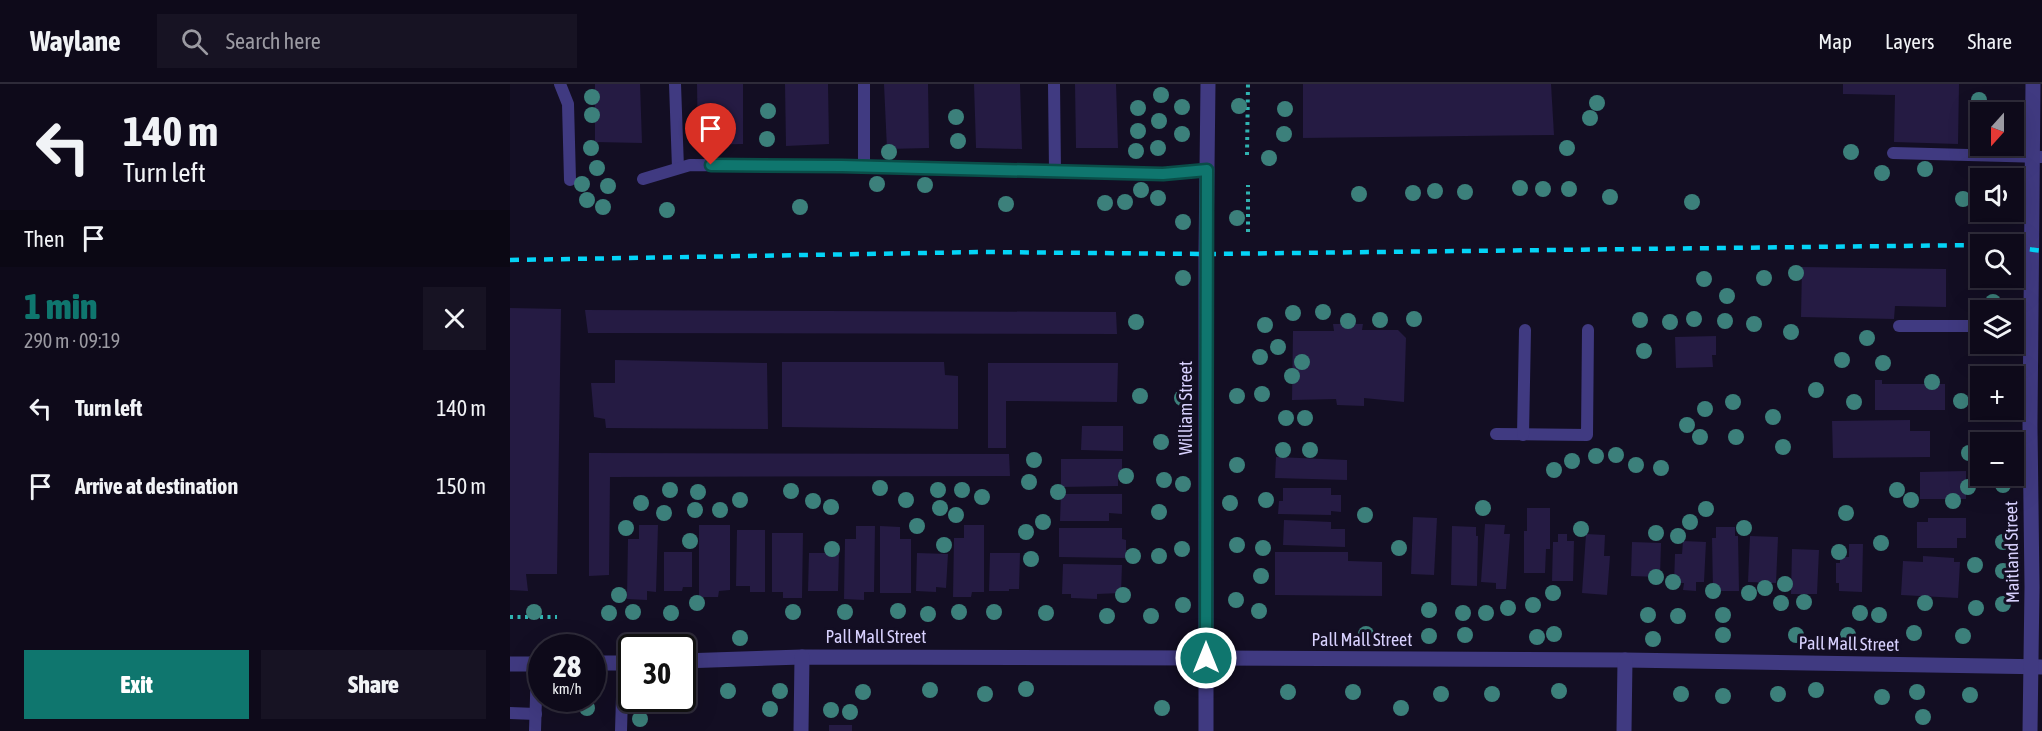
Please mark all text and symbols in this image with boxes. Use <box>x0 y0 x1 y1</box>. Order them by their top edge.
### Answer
search box <box>157 14 577 68</box>
text: Waylane <box>30 25 121 57</box>
icon: search <box>178 25 211 58</box>
text: Search here <box>226 28 321 54</box>
text: Map <box>1818 29 1852 53</box>
text: Layers <box>1885 29 1935 53</box>
text: Share <box>1968 29 2012 53</box>
north arrow <box>1970 102 2024 156</box>
map controls <box>1970 102 2024 486</box>
pin <box>685 103 736 165</box>
text: 140 m <box>123 107 218 155</box>
icon: left <box>24 108 102 186</box>
icon: arrive <box>694 112 727 145</box>
text: Turn left <box>123 157 206 188</box>
button: sound <box>1970 168 2024 222</box>
icon: arrive <box>77 222 110 255</box>
text: Then <box>24 226 65 252</box>
button: search <box>1970 234 2024 288</box>
text: 1 min <box>24 285 98 327</box>
button: close <box>423 287 486 350</box>
button: layers <box>1970 300 2024 354</box>
text: 290 m · 09:19 <box>24 329 120 352</box>
street label: William Street <box>1175 361 1196 455</box>
button: + <box>1970 366 2024 420</box>
icon: left <box>24 392 57 425</box>
text: Turn left <box>75 395 142 421</box>
text: 140 m <box>436 395 486 421</box>
button: − <box>1970 432 2024 486</box>
icon: arrive <box>24 470 57 503</box>
text: Arrive at destination <box>75 473 238 499</box>
text: 150 m <box>436 473 486 499</box>
street label: Maitland Street <box>2000 501 2023 603</box>
street label: Pall Mall Street <box>826 626 926 647</box>
position arrow <box>1174 626 1238 690</box>
street label: Pall Mall Street <box>1312 629 1412 650</box>
street label: Pall Mall Street <box>1798 632 1900 655</box>
speed limit sign: 30 <box>618 634 696 712</box>
text: 28 <box>553 649 581 683</box>
button: Exit <box>24 650 249 719</box>
button: Share <box>261 650 486 719</box>
text: km/h <box>552 680 582 697</box>

